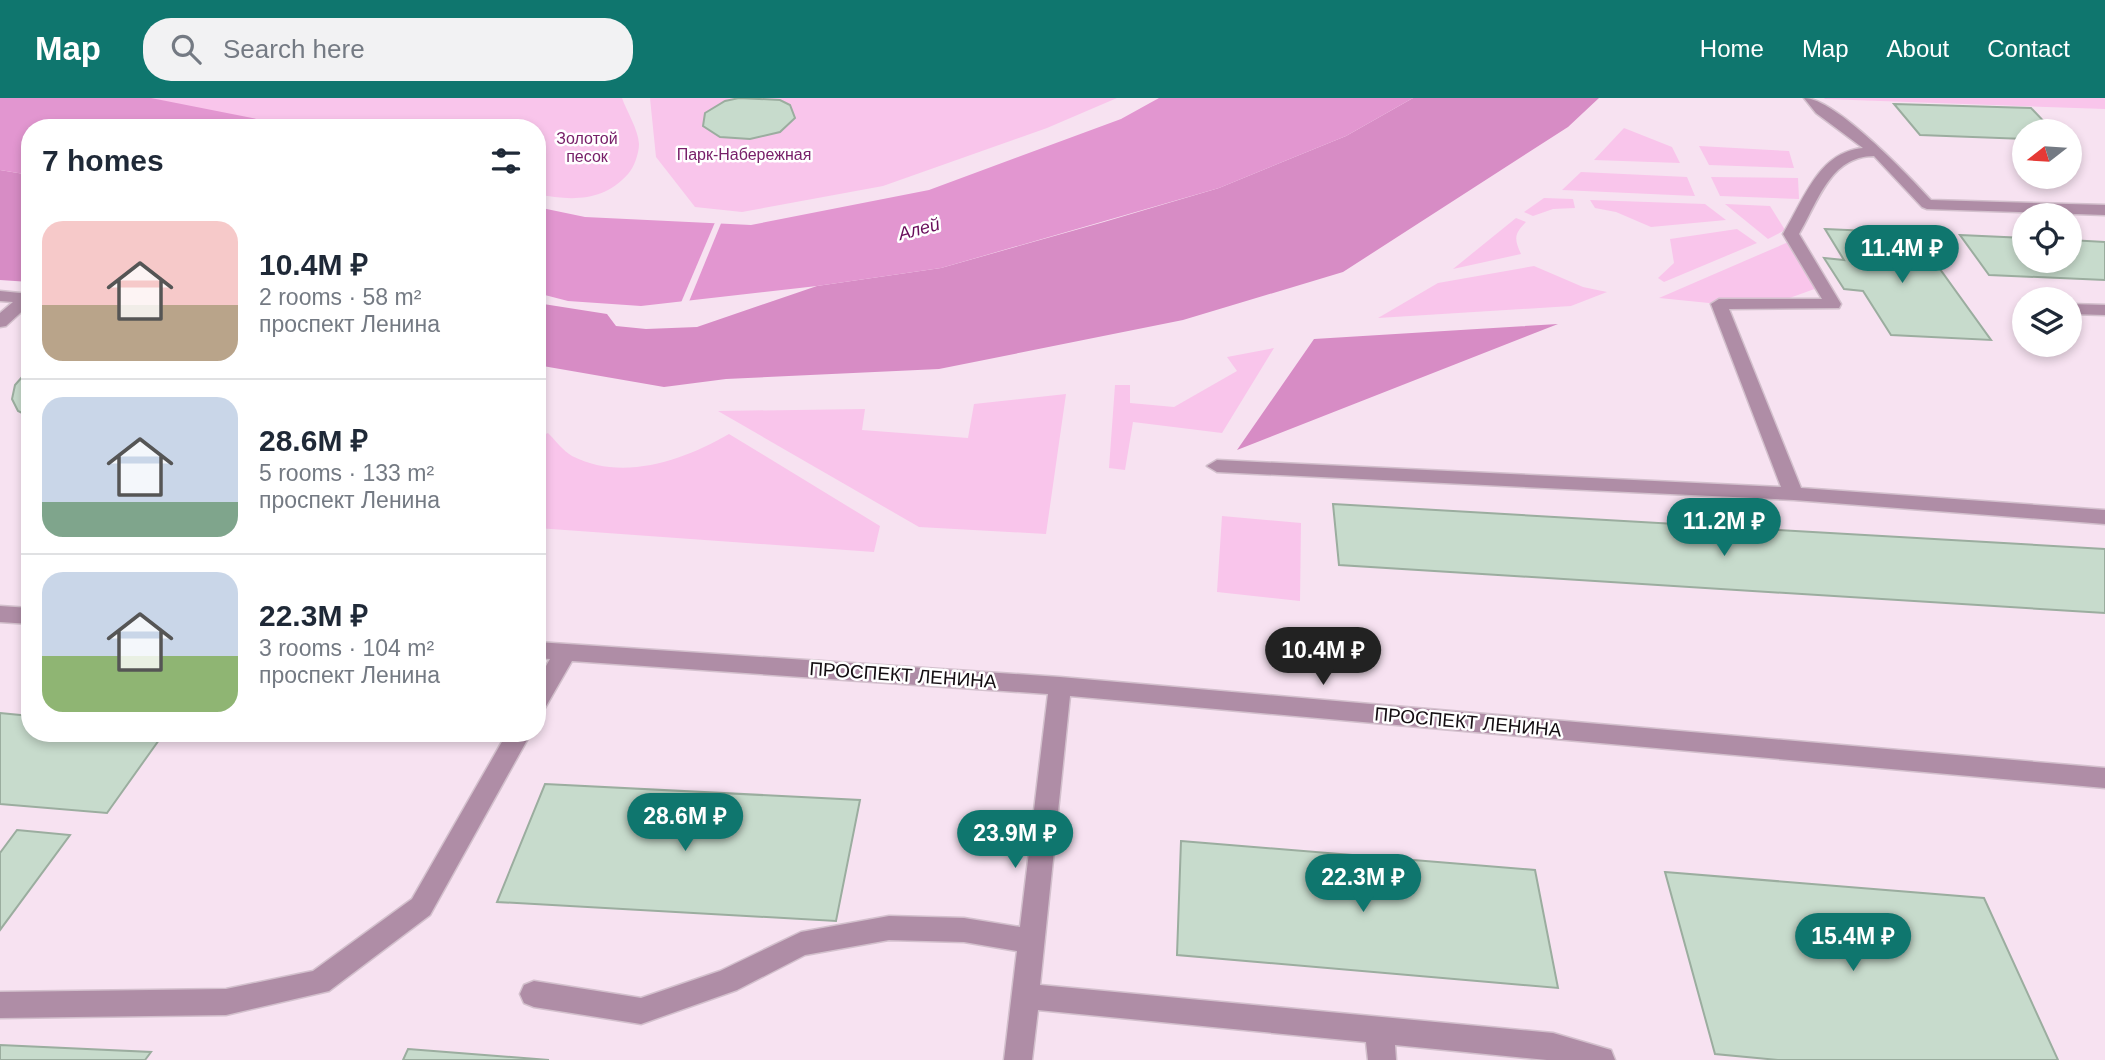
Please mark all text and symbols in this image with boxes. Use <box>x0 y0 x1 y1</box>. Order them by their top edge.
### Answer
search box <box>143 18 633 81</box>
text: Map <box>35 30 101 67</box>
icon: search <box>167 30 205 68</box>
text: Search here <box>223 34 365 64</box>
text: Home <box>1700 35 1764 62</box>
text: Map <box>1802 35 1849 62</box>
text: About <box>1887 35 1949 62</box>
text: Contact <box>1987 35 2070 62</box>
north arrow <box>2012 119 2082 189</box>
map controls <box>2012 119 2082 357</box>
park label: Золотой песок <box>556 130 618 165</box>
icon: filters <box>487 142 525 180</box>
text: 7 homes <box>42 144 164 177</box>
park label: Парк-Набережная <box>677 146 811 163</box>
button: locate <box>2012 203 2082 273</box>
water label: Алей <box>895 214 942 244</box>
pin: 11.4M ₽ <box>1837 226 1967 285</box>
text: 11.4M ₽ <box>1861 235 1943 261</box>
text: 10.4M ₽ <box>259 248 368 281</box>
icon: home <box>98 249 182 333</box>
text: 2 rooms · 58 m² <box>259 284 421 310</box>
button: layers <box>2012 287 2082 357</box>
text: проспект Ленина <box>259 311 440 337</box>
text: 28.6M ₽ <box>259 424 368 457</box>
icon: home <box>98 425 182 509</box>
text: 5 rooms · 133 m² <box>259 460 434 486</box>
text: проспект Ленина <box>259 487 440 513</box>
pin: 11.2M ₽ <box>1659 498 1789 558</box>
text: 11.2M ₽ <box>1683 508 1765 534</box>
text: 22.3M ₽ <box>259 599 368 632</box>
icon: home <box>98 600 182 684</box>
pin: 10.4M ₽ <box>1258 628 1388 687</box>
text: 3 rooms · 104 m² <box>259 635 434 661</box>
text: 10.4M ₽ <box>1281 637 1365 663</box>
street label: ПРОСПЕКТ ЛЕНИНА <box>809 658 998 692</box>
text: проспект Ленина <box>259 662 440 688</box>
street label: ПРОСПЕКТ ЛЕНИНА <box>1374 703 1563 741</box>
pin: 28.6M ₽ <box>620 794 750 853</box>
text: 28.6M ₽ <box>643 803 727 829</box>
pin: 23.9M ₽ <box>950 810 1080 870</box>
text: 23.9M ₽ <box>973 820 1057 846</box>
pin: 22.3M ₽ <box>1298 854 1428 914</box>
text: 22.3M ₽ <box>1321 864 1405 890</box>
pin: 15.4M ₽ <box>1788 914 1918 973</box>
text: 15.4M ₽ <box>1811 923 1895 949</box>

